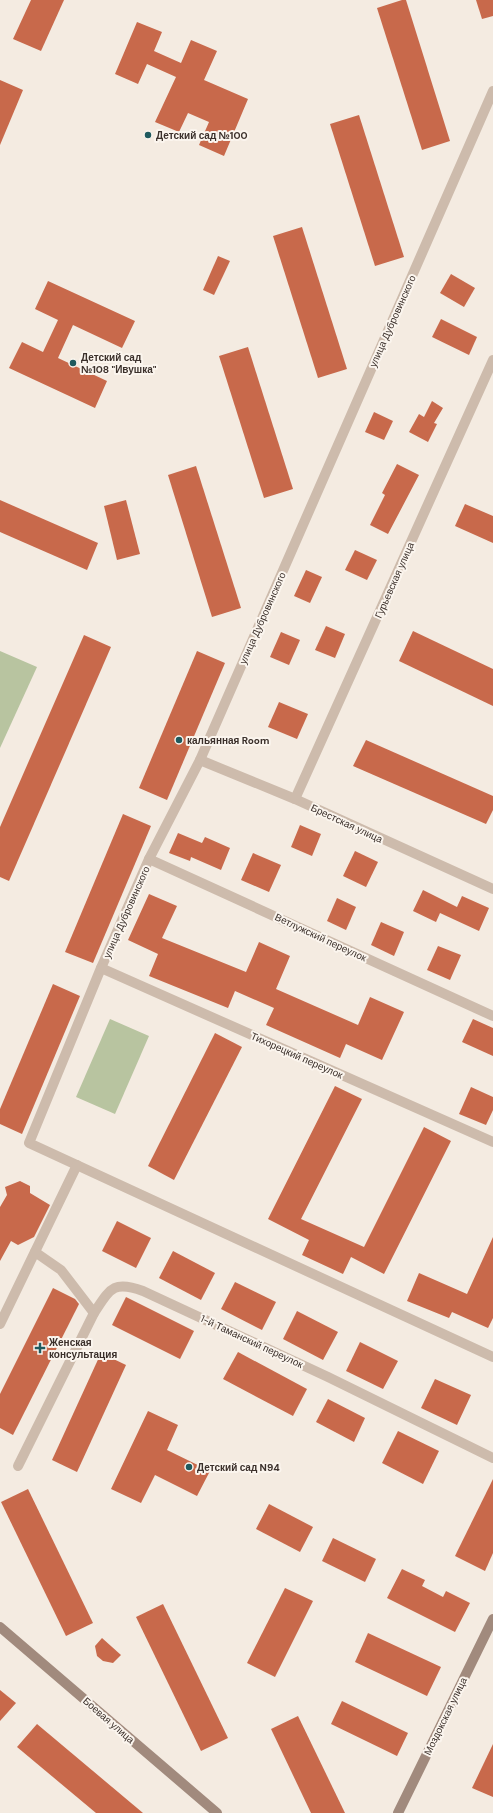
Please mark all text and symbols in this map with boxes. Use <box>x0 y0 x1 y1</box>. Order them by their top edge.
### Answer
place label: Детский сад №100 <box>156 129 247 142</box>
marker: Детский сад №100 <box>143 130 153 140</box>
street label: улица Дубровинского <box>366 273 419 369</box>
place label: Детский сад №108 "Ивушка" <box>81 351 157 376</box>
marker: Детский сад №108 "Ивушка" <box>68 358 78 368</box>
street label: Гурьевская улица <box>372 540 417 620</box>
street label: улица Дубровинского <box>236 570 289 666</box>
place label: кальянная Room <box>187 734 269 747</box>
marker: кальянная Room <box>174 735 184 745</box>
street label: Брестская улица <box>309 801 385 846</box>
street label: улица Дубровинского <box>100 864 153 960</box>
street label: Ветлужский переулок <box>273 910 369 965</box>
street label: Тихорецкий переулок <box>249 1029 345 1082</box>
street label: 1-й Таманский переулок <box>198 1312 306 1371</box>
place label: Женская консультация <box>48 1336 117 1361</box>
marker: Женская консультация <box>34 1342 46 1354</box>
place label: Детский сад N94 <box>197 1461 280 1474</box>
marker: Детский сад N94 <box>184 1462 194 1472</box>
street label: Моздокская улица <box>421 1675 470 1757</box>
street label: Боевая улица <box>80 1694 137 1747</box>

